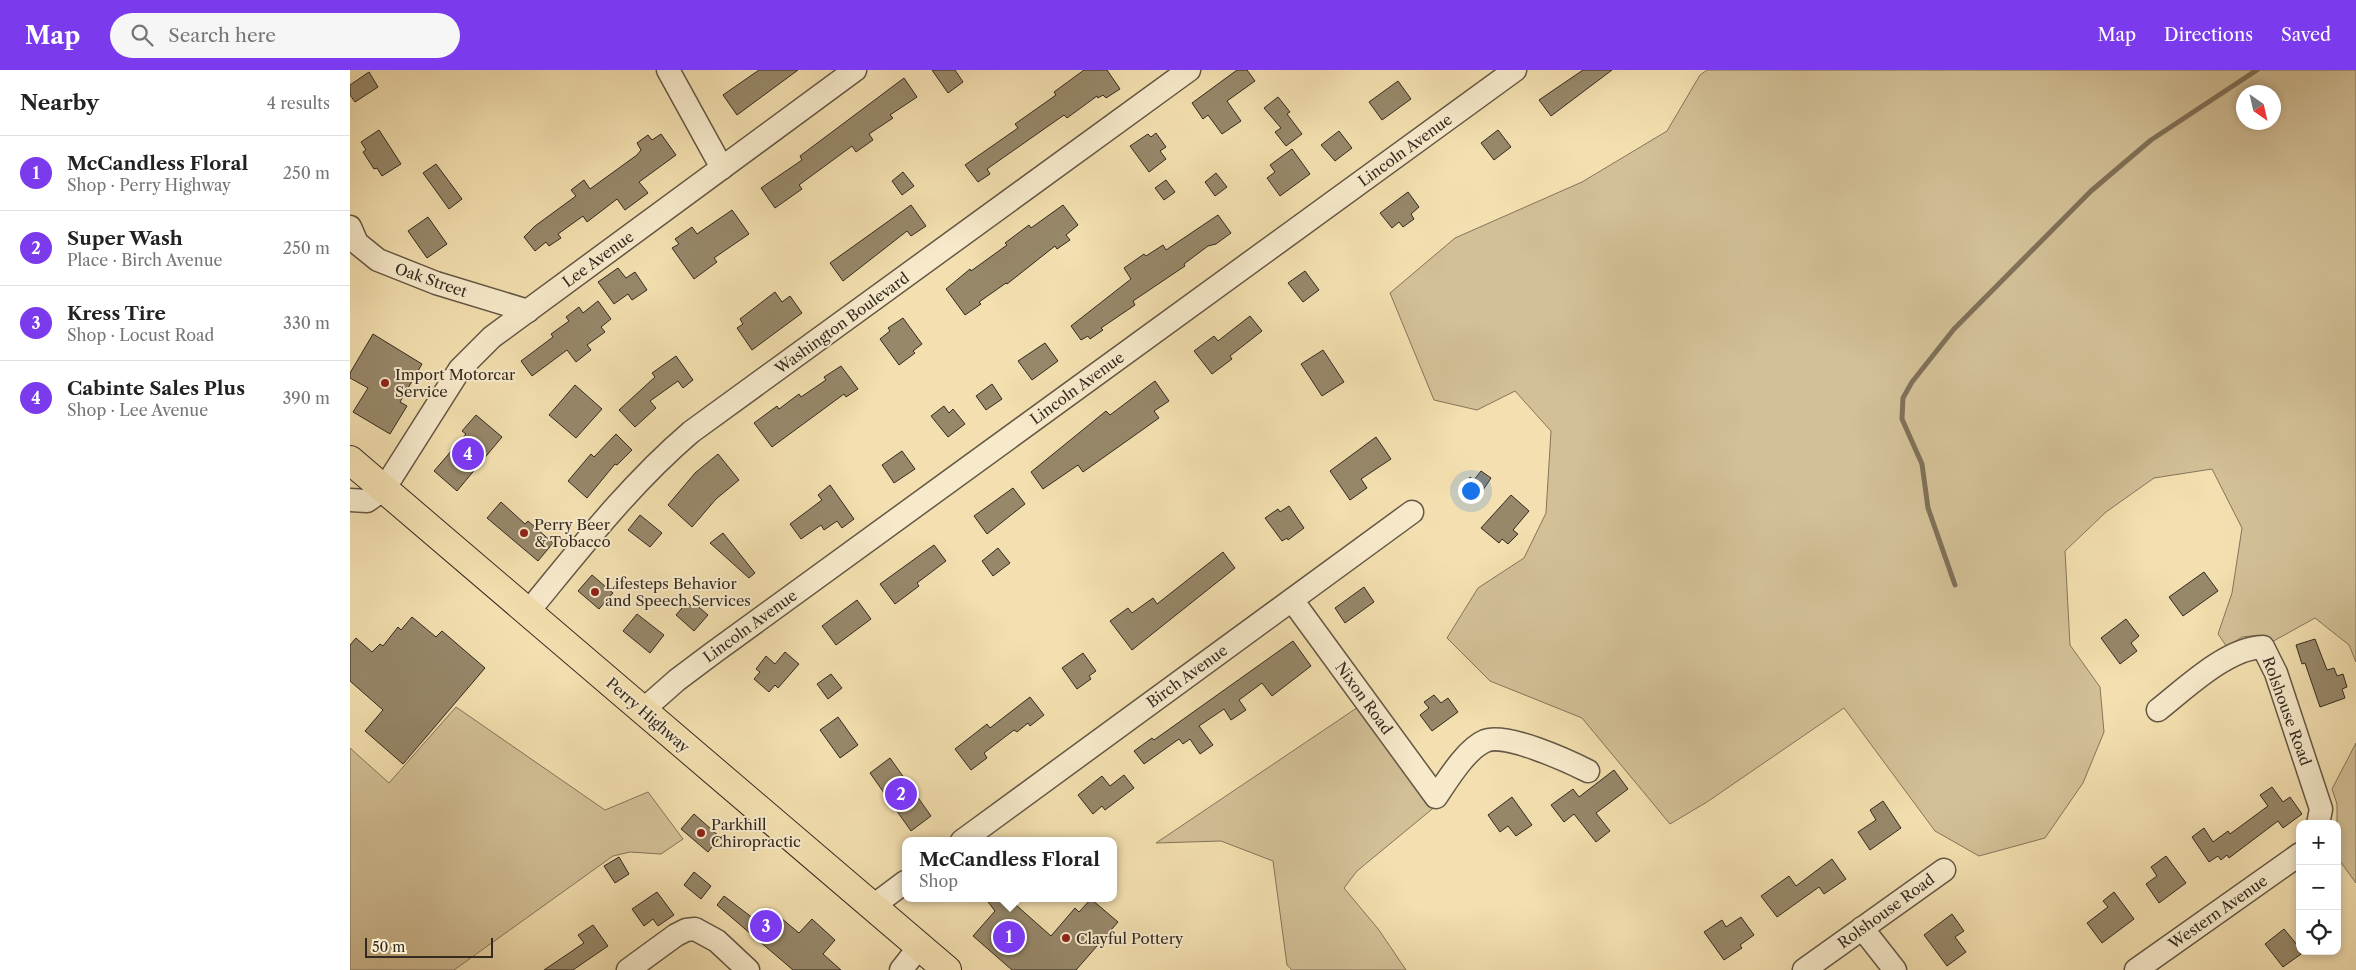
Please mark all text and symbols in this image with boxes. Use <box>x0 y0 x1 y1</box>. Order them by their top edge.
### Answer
search box <box>110 13 460 58</box>
text: Map <box>25 21 80 50</box>
icon: search <box>128 21 156 49</box>
text: Search here <box>168 24 276 47</box>
text: Map <box>2097 24 2136 46</box>
text: Directions <box>2164 24 2253 46</box>
text: Saved <box>2281 24 2331 46</box>
north arrow <box>2236 85 2281 130</box>
text: Nearby <box>20 90 99 115</box>
text: 4 results <box>267 93 330 113</box>
street label: Lincoln Avenue <box>1354 110 1456 190</box>
text: McCandless Floral <box>67 152 248 175</box>
text: 1 <box>32 163 40 183</box>
text: 250 m <box>283 163 330 183</box>
text: Shop · Perry Highway <box>67 175 231 195</box>
text: Super Wash <box>67 227 183 250</box>
street label: Lee Avenue <box>559 227 637 291</box>
text: 2 <box>31 238 41 258</box>
text: 250 m <box>283 238 330 258</box>
text: Place · Birch Avenue <box>67 250 223 270</box>
street label: Oak Street <box>392 259 470 301</box>
street label: Washington Boulevard <box>770 268 913 379</box>
text: Kress Tire <box>67 302 166 325</box>
text: 3 <box>31 313 41 333</box>
text: 330 m <box>283 313 330 333</box>
text: Shop · Locust Road <box>67 325 214 345</box>
street label: Lincoln Avenue <box>1026 348 1128 428</box>
place label: Import Motorcar Service <box>395 365 516 401</box>
text: Cabinte Sales Plus <box>67 377 245 400</box>
marker: Import Motorcar Service <box>379 377 391 389</box>
text: 4 <box>31 388 41 408</box>
text: 390 m <box>283 388 330 408</box>
text: Shop · Lee Avenue <box>67 400 208 420</box>
pin: 4 <box>452 435 484 473</box>
your location <box>1458 478 1484 504</box>
place label: Perry Beer & Tobacco <box>534 515 611 551</box>
marker: Perry Beer & Tobacco <box>518 527 530 539</box>
place label: Lifesteps Behavior and Speech Services <box>605 574 751 610</box>
marker: Lifesteps Behavior and Speech Services <box>589 586 601 598</box>
street label: Lincoln Avenue <box>699 586 801 666</box>
street label: Birch Avenue <box>1143 640 1231 712</box>
street label: Rolshouse Road <box>2258 654 2316 768</box>
street label: Nixon Road <box>1331 658 1397 738</box>
street label: Perry Highway <box>602 674 694 757</box>
pin: 2 <box>885 775 917 813</box>
place label: Parkhill Chiropractic <box>711 815 801 851</box>
map controls <box>2296 820 2341 955</box>
button: + <box>2296 820 2341 865</box>
marker: Parkhill Chiropractic <box>695 827 707 839</box>
popup <box>902 837 1117 902</box>
text: McCandless Floral <box>919 848 1100 871</box>
button: − <box>2296 865 2341 910</box>
street label: Rolshouse Road <box>1834 870 1938 952</box>
text: Shop <box>919 871 958 891</box>
street label: Western Avenue <box>2164 871 2271 954</box>
pin: 3 <box>750 907 782 945</box>
button: locate <box>2296 910 2341 955</box>
pin: 1 <box>993 918 1025 956</box>
place label: Clayful Pottery <box>1076 929 1184 948</box>
marker: Clayful Pottery <box>1060 932 1072 944</box>
scale bar <box>365 935 492 958</box>
text: 50 m <box>372 938 405 956</box>

